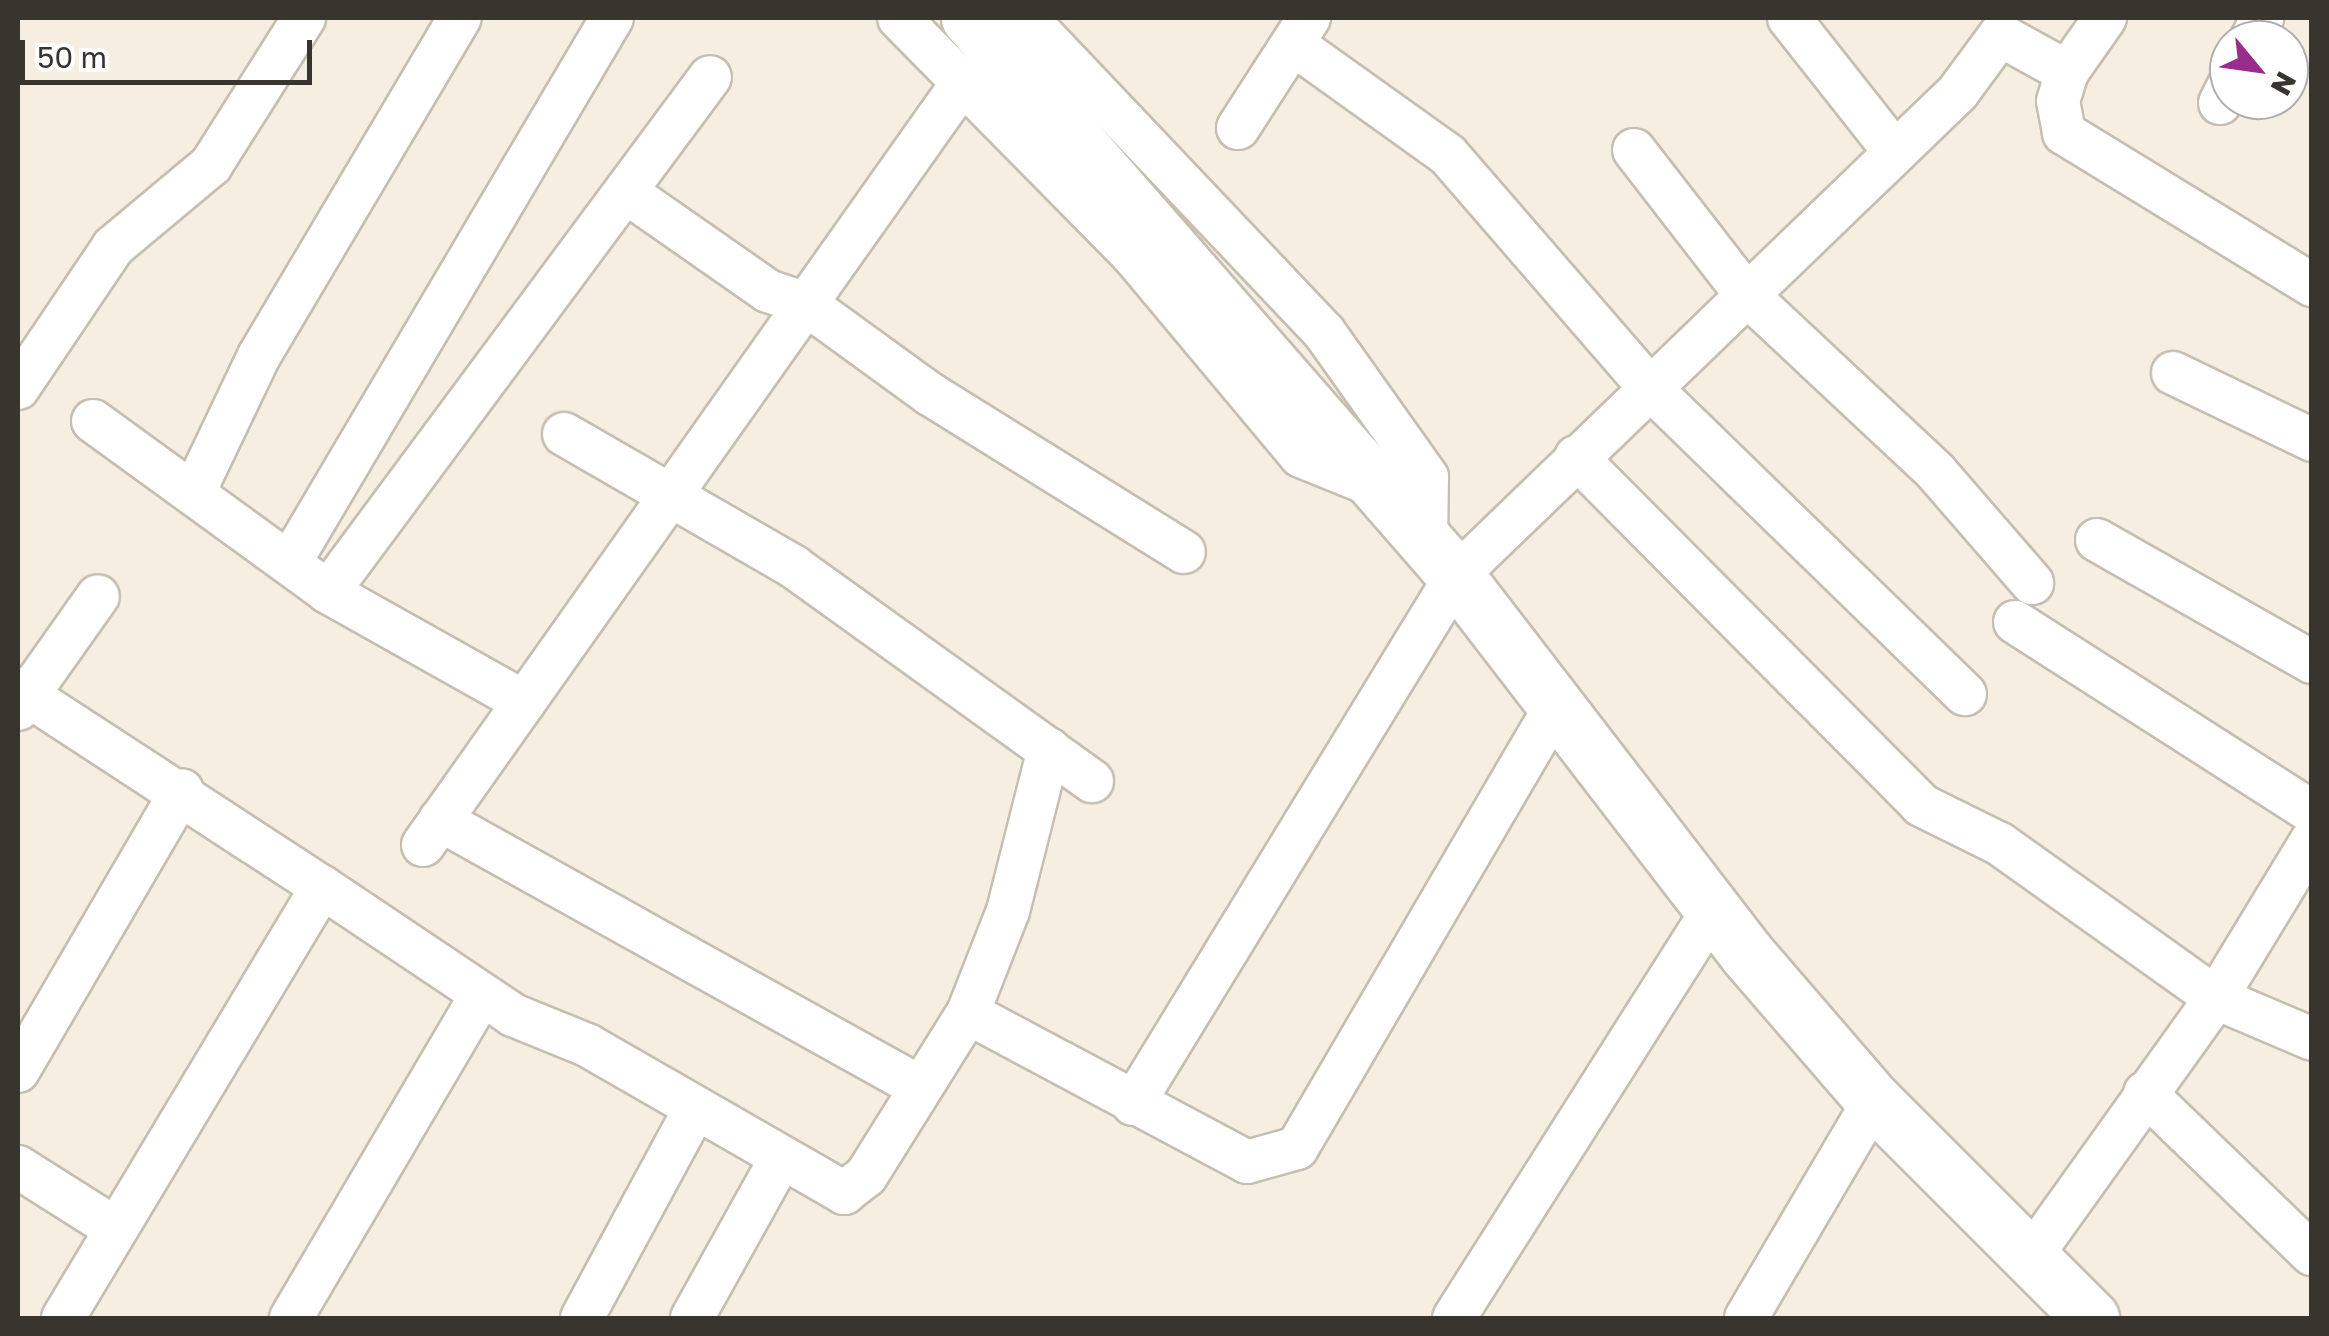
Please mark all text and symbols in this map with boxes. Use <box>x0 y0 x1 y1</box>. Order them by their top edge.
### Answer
scale bar <box>25 20 318 82</box>
north arrow <box>2209 20 2309 120</box>
text: 50 m <box>37 39 107 75</box>
text: N <box>2264 67 2304 101</box>

